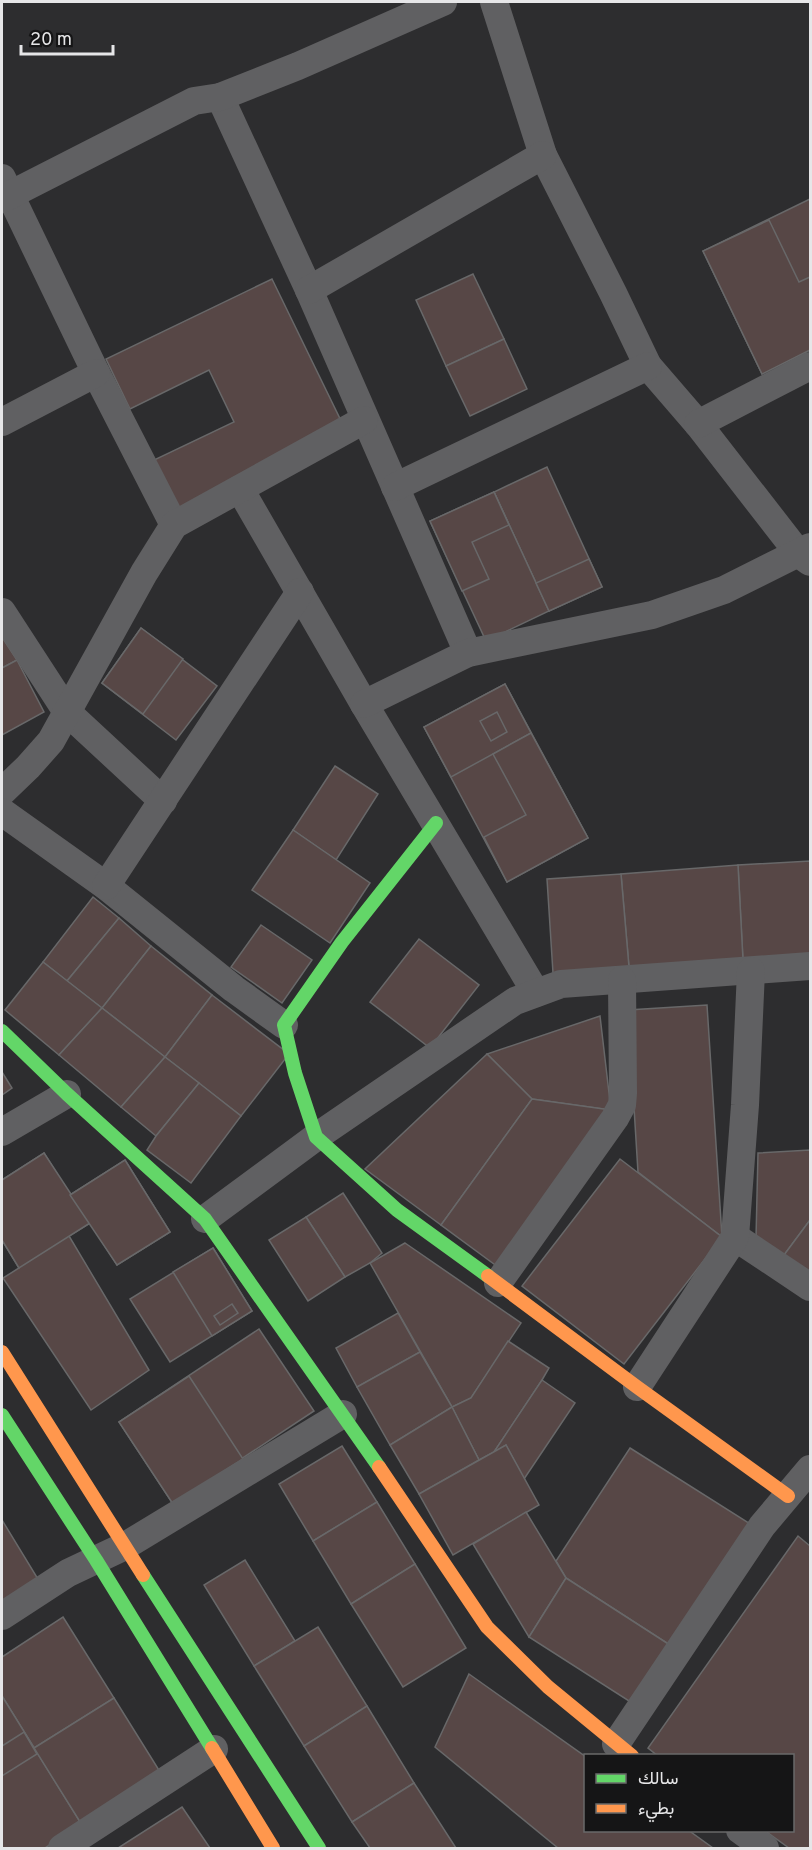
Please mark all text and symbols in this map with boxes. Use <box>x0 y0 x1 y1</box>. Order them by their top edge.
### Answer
scale bar <box>21 18 112 56</box>
text: 20 m <box>30 29 72 52</box>
legend <box>584 1754 794 1832</box>
text: سالك <box>638 1768 678 1791</box>
text: بطيء <box>638 1798 674 1823</box>

